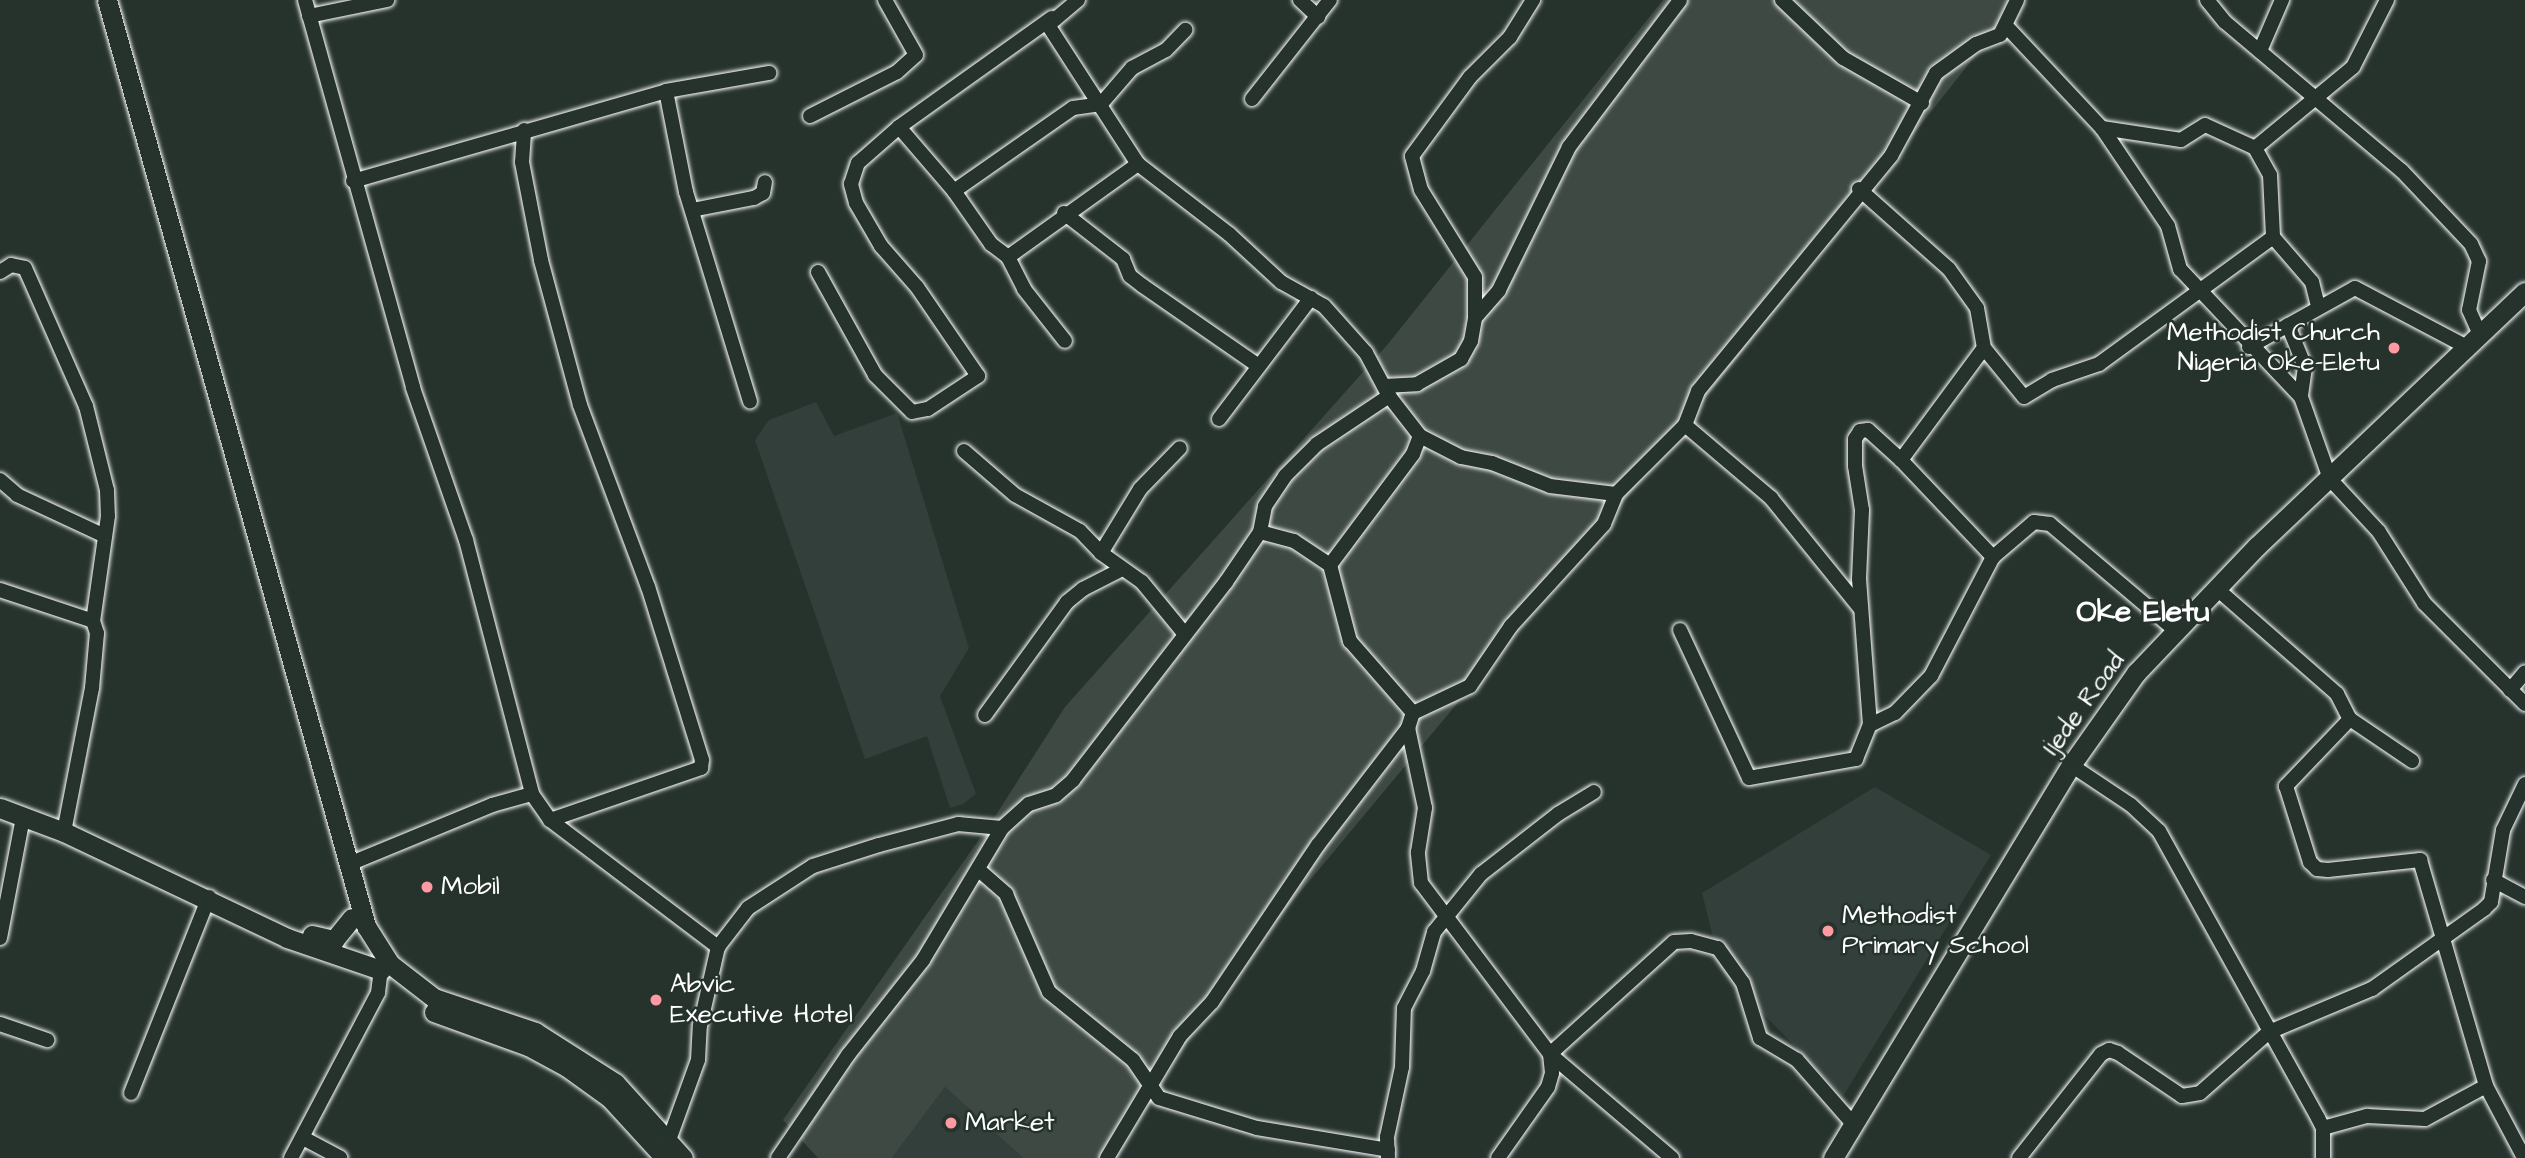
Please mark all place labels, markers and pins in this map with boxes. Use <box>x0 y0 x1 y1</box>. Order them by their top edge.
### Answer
place label: Methodist Church Nigeria Oke-Eletu <box>2167 317 2380 378</box>
marker: Methodist Church Nigeria Oke-Eletu <box>2386 340 2402 356</box>
place label: Mobil <box>441 871 500 903</box>
marker: Mobil <box>419 879 435 895</box>
place label: Methodist Primary School <box>1842 900 2029 962</box>
marker: Methodist Primary School <box>1820 923 1836 939</box>
place label: Abvic Executive Hotel <box>670 969 853 1030</box>
marker: Abvic Executive Hotel <box>648 992 664 1008</box>
place label: Market <box>965 1107 1055 1139</box>
marker: Market <box>943 1115 959 1131</box>

